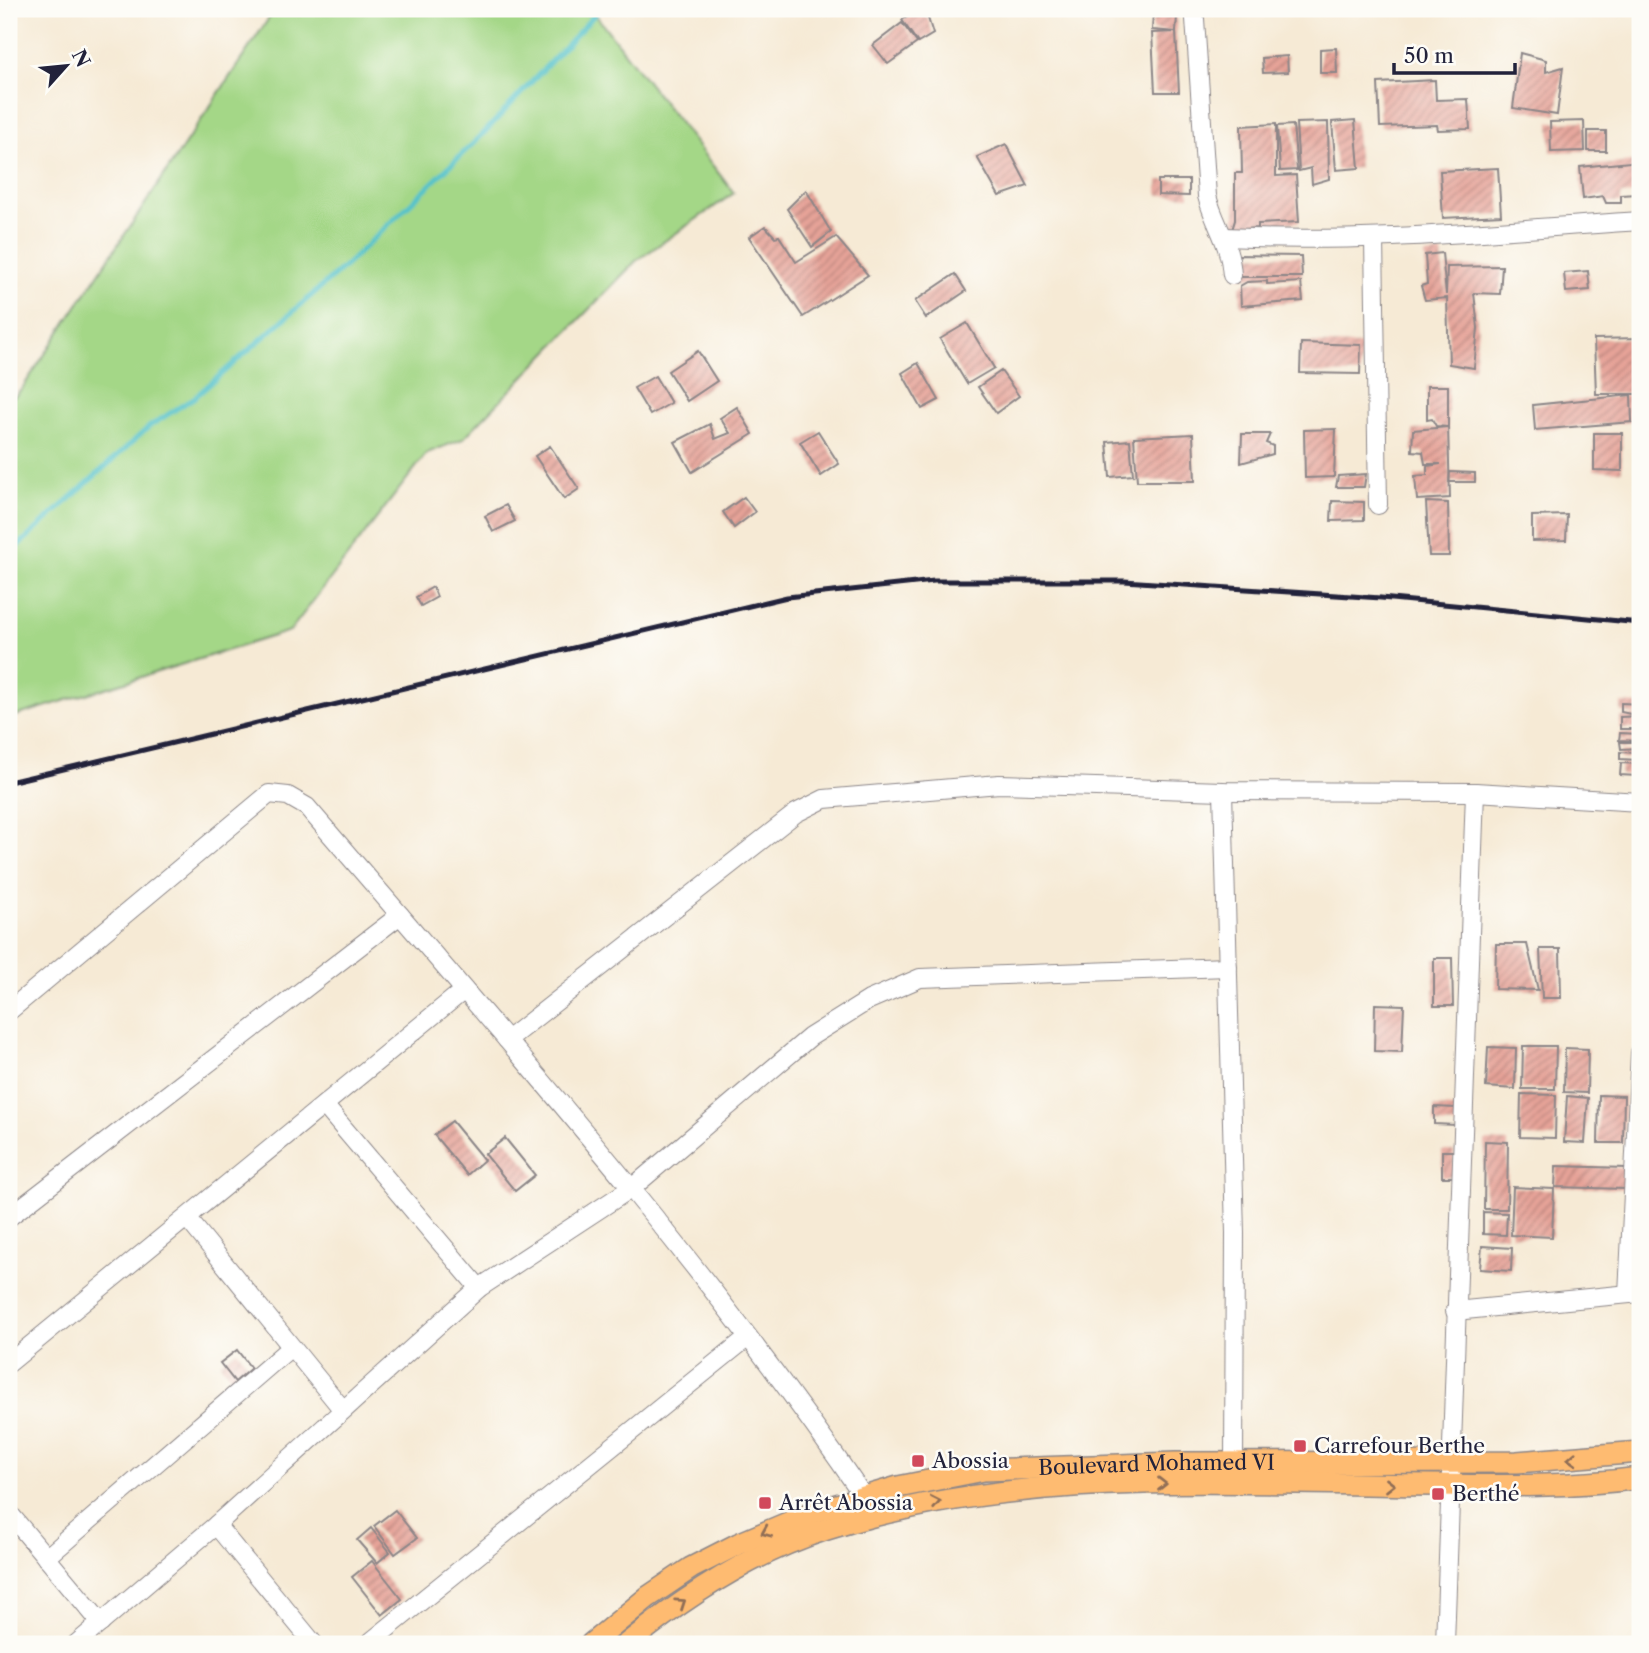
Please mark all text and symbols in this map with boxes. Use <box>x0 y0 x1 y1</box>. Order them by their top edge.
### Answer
north arrow <box>32 32 102 102</box>
scale bar <box>1394 32 1514 76</box>
text: 50 m <box>1404 43 1454 68</box>
text: N <box>67 46 95 71</box>
place label: Carrefour Berthe <box>1314 1433 1485 1458</box>
marker: Carrefour Berthe <box>1292 1438 1308 1454</box>
place label: Abossia <box>931 1448 1010 1473</box>
street label: Boulevard Mohamed VI <box>1038 1450 1275 1480</box>
one-way arrow <box>1567 1451 1578 1466</box>
marker: Abossia <box>910 1453 926 1469</box>
one-way arrow <box>1157 1476 1168 1492</box>
one-way arrow <box>1385 1477 1395 1493</box>
place label: Berthé <box>1452 1481 1520 1506</box>
marker: Berthé <box>1430 1486 1446 1502</box>
place label: Arrêt Abossia <box>778 1490 914 1515</box>
marker: Arrêt Abossia <box>757 1495 773 1511</box>
one-way arrow <box>930 1495 942 1510</box>
one-way arrow <box>761 1524 774 1538</box>
one-way arrow <box>673 1598 686 1611</box>

